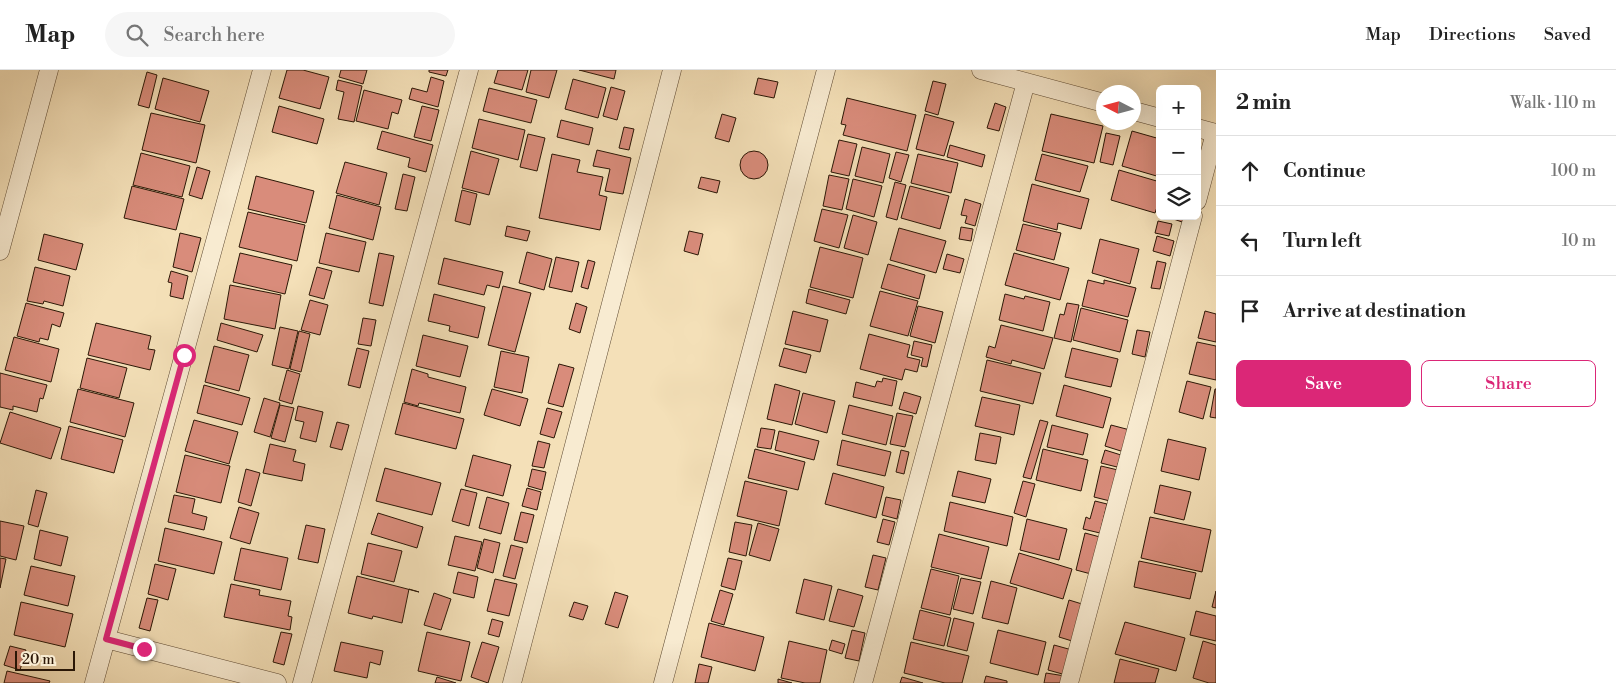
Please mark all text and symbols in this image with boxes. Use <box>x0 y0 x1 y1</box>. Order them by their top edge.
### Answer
search box <box>105 12 455 57</box>
text: Map <box>25 20 75 50</box>
icon: search <box>123 21 151 49</box>
text: Search here <box>163 23 265 47</box>
text: Map <box>1365 23 1401 46</box>
text: Directions <box>1429 23 1516 46</box>
text: Saved <box>1544 23 1591 46</box>
north arrow <box>1096 85 1141 130</box>
map controls <box>1156 85 1201 220</box>
button: + <box>1156 85 1201 130</box>
text: 2 min <box>1236 90 1291 116</box>
text: Walk · 110 m <box>1510 93 1596 113</box>
button: − <box>1156 130 1201 175</box>
icon: ahead <box>1236 157 1264 185</box>
text: Continue <box>1283 159 1366 183</box>
text: 100 m <box>1551 161 1596 181</box>
button: layers <box>1156 175 1201 220</box>
icon: left <box>1236 227 1264 255</box>
text: Turn left <box>1283 229 1362 253</box>
text: 10 m <box>1562 231 1596 251</box>
icon: arrive <box>1236 297 1264 325</box>
text: Arrive at destination <box>1283 299 1466 323</box>
route start <box>173 344 196 367</box>
button: Save <box>1236 360 1411 407</box>
button: Share <box>1421 360 1596 407</box>
route end <box>133 638 156 661</box>
scale bar <box>15 648 75 671</box>
text: 20 m <box>22 651 54 669</box>

